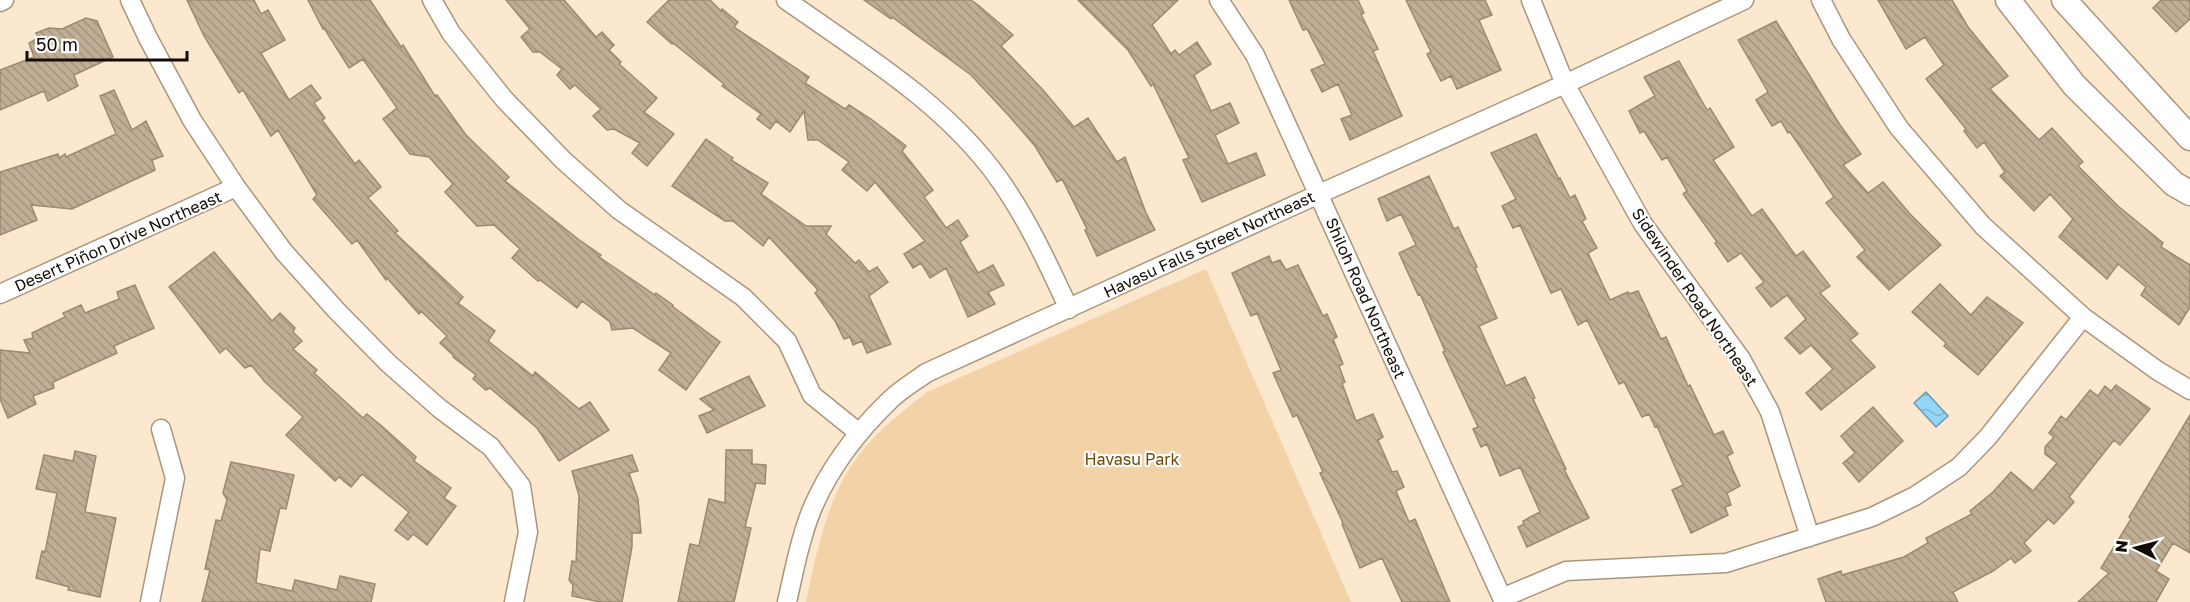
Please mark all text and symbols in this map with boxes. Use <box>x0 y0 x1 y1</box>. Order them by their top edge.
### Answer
scale bar <box>27 24 188 62</box>
text: 50 m <box>36 33 78 55</box>
street label: Desert Piñon Drive Northeast <box>11 186 225 296</box>
street label: Havasu Falls Street Northeast <box>1100 186 1318 302</box>
street label: Sidewinder Road Northeast <box>1628 204 1762 390</box>
street label: Shiloh Road Northeast <box>1322 215 1410 381</box>
park label: Havasu Park <box>1084 449 1180 469</box>
north arrow <box>2106 518 2166 578</box>
text: N <box>2111 539 2132 554</box>

